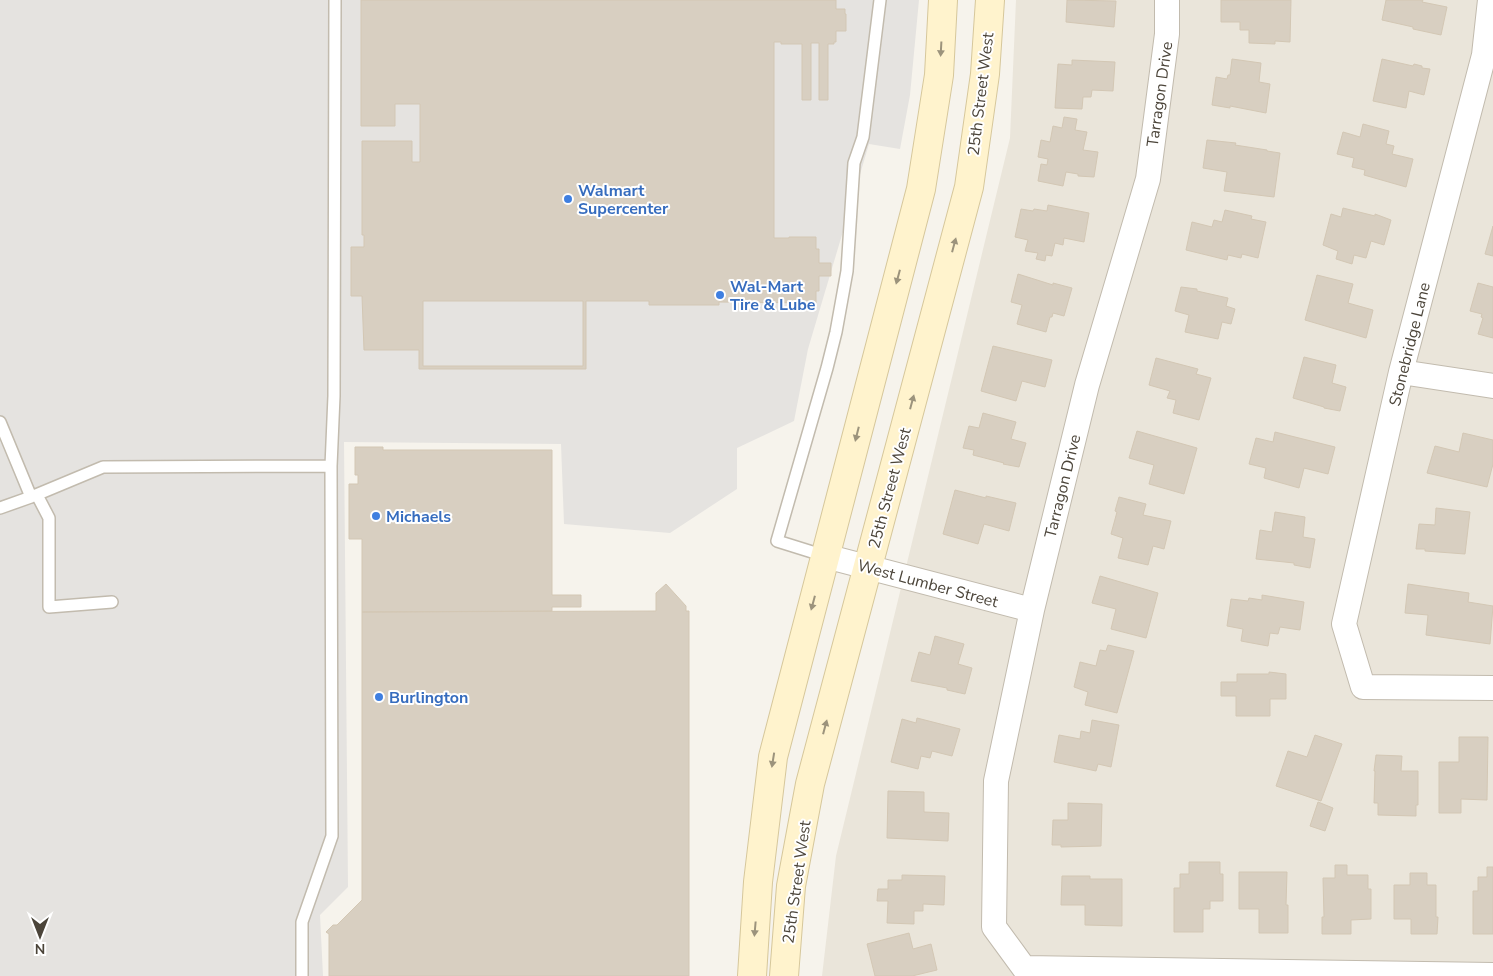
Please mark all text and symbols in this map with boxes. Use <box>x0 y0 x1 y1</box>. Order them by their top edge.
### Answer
street label: 25th Street West <box>963 31 1000 157</box>
street label: Tarragon Drive <box>1142 40 1178 148</box>
one-way arrow <box>936 41 944 57</box>
place label: Walmart Supercenter <box>578 180 669 220</box>
marker: Walmart Supercenter <box>562 193 574 205</box>
one-way arrow <box>950 238 958 253</box>
one-way arrow <box>894 269 902 284</box>
place label: Wal-Mart Tire & Lube <box>730 276 816 316</box>
street label: Stonebridge Lane <box>1384 280 1436 408</box>
marker: Wal-Mart Tire & Lube <box>714 289 726 301</box>
one-way arrow <box>908 395 916 410</box>
street label: 25th Street West <box>863 425 917 551</box>
one-way arrow <box>853 426 861 442</box>
street label: Tarragon Drive <box>1039 432 1086 540</box>
place label: Michaels <box>386 506 451 528</box>
marker: Michaels <box>370 510 382 522</box>
street label: West Lumber Street <box>855 555 1001 613</box>
one-way arrow <box>809 595 817 610</box>
place label: Burlington <box>389 687 468 709</box>
marker: Burlington <box>373 691 385 703</box>
one-way arrow <box>822 719 830 734</box>
one-way arrow <box>769 753 777 769</box>
street label: 25th Street West <box>777 819 817 945</box>
north arrow <box>15 911 65 961</box>
one-way arrow <box>750 921 758 937</box>
text: N <box>35 939 45 958</box>

